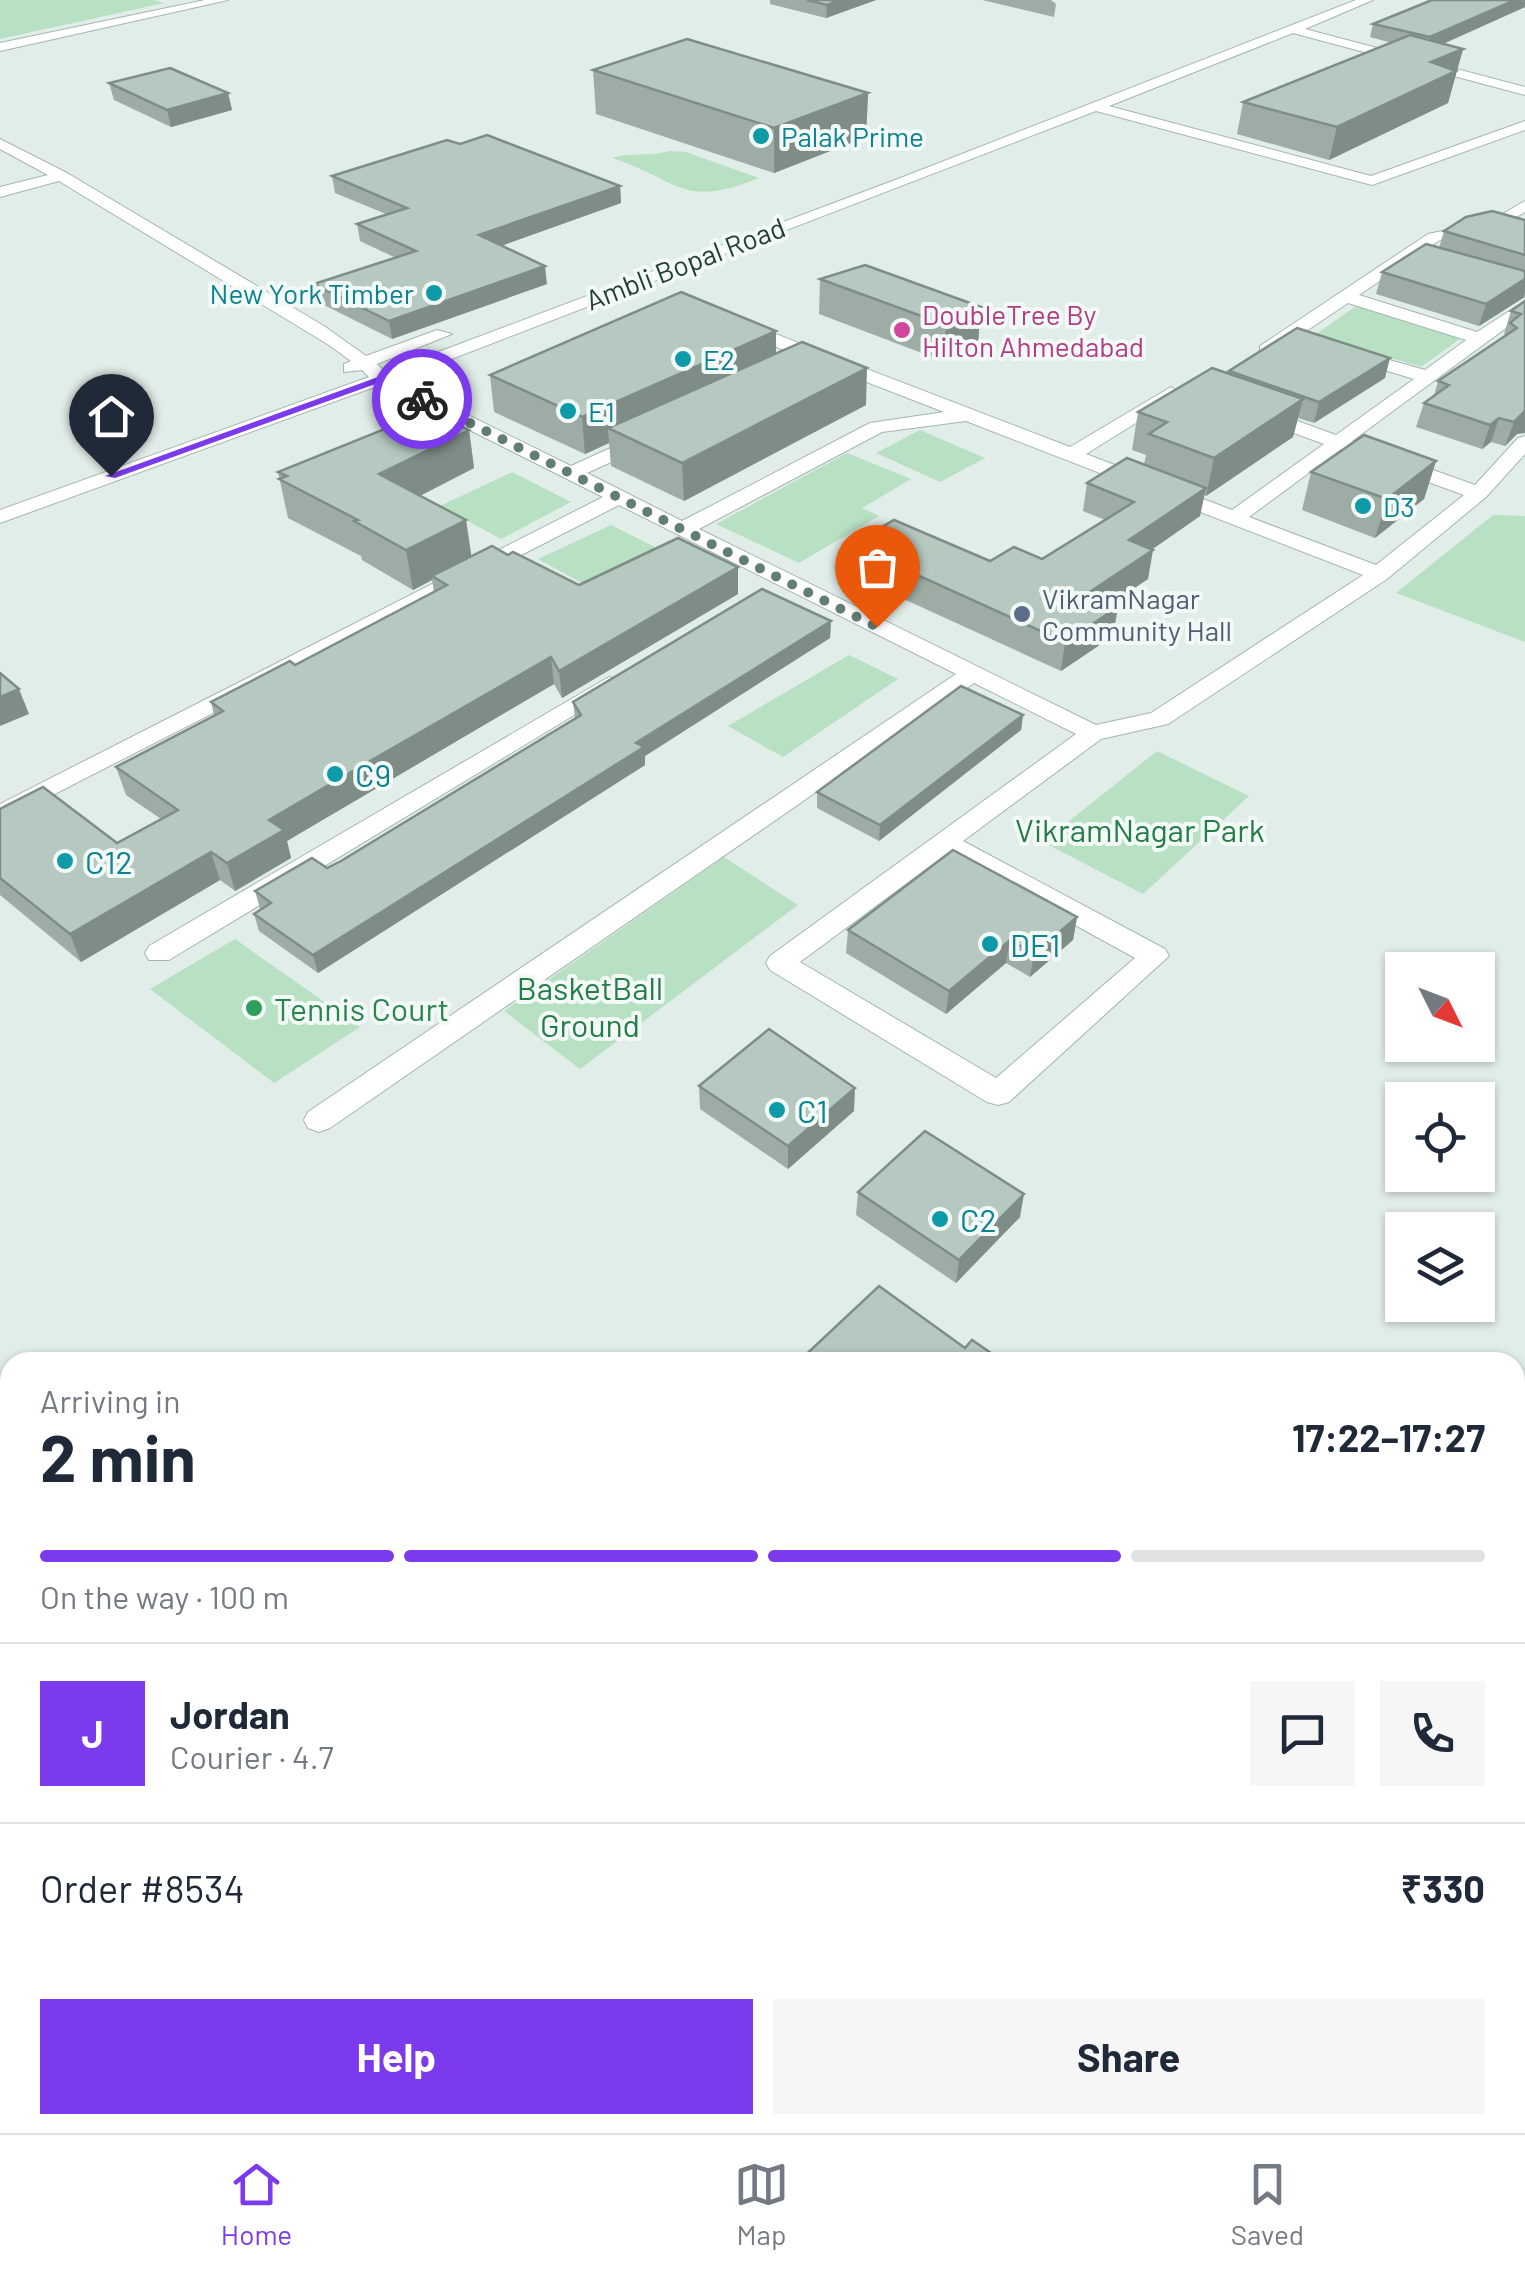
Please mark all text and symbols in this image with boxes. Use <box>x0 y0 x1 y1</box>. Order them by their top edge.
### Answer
place label: Palak Prime <box>781 119 924 153</box>
marker: Palak Prime <box>750 125 772 147</box>
street label: Ambli Bopal Road <box>580 209 790 317</box>
place label: New York Timber <box>209 276 414 310</box>
marker: New York Timber <box>423 282 445 304</box>
place label: DoubleTree By Hilton Ahmedabad <box>922 297 1144 363</box>
marker: DoubleTree By Hilton Ahmedabad <box>891 319 913 341</box>
place label: E2 <box>703 342 735 376</box>
marker: E2 <box>672 348 694 370</box>
courier <box>372 349 472 449</box>
icon: bike <box>395 372 450 427</box>
pin <box>69 374 154 477</box>
icon: home <box>84 389 139 444</box>
place label: E1 <box>588 394 615 428</box>
marker: E1 <box>557 400 579 422</box>
place label: D3 <box>1383 489 1415 523</box>
marker: D3 <box>1352 495 1374 517</box>
pin <box>835 525 920 628</box>
icon: bag <box>850 540 905 595</box>
place label: VikramNagar Community Hall <box>1042 581 1232 647</box>
marker: VikramNagar Community Hall <box>1011 603 1033 625</box>
place label: C9 <box>355 755 391 793</box>
marker: C9 <box>324 763 346 785</box>
park label: VikramNagar Park <box>1015 810 1265 848</box>
place label: C12 <box>85 842 133 880</box>
marker: C12 <box>54 850 76 872</box>
place label: DE1 <box>1010 925 1060 963</box>
marker: DE1 <box>979 933 1001 955</box>
north arrow <box>1385 952 1495 1062</box>
map controls <box>1385 952 1495 1322</box>
park label: BasketBall Ground <box>517 968 663 1043</box>
place label: Tennis Court <box>274 989 449 1027</box>
marker: Tennis Court <box>243 997 265 1019</box>
button: locate <box>1385 1082 1495 1192</box>
place label: C1 <box>797 1091 828 1129</box>
marker: C1 <box>766 1099 788 1121</box>
place label: C2 <box>960 1200 997 1238</box>
marker: C2 <box>929 1208 951 1230</box>
button: layers <box>1385 1212 1495 1322</box>
text: Arriving in <box>40 1381 180 1419</box>
text: 17:22–17:27 <box>1292 1414 1485 1460</box>
text: 2 min <box>40 1417 196 1495</box>
text: On the way · 100 m <box>40 1577 289 1615</box>
button: chat <box>1250 1681 1355 1786</box>
button: phone <box>1380 1681 1485 1786</box>
text: Jordan <box>170 1691 290 1737</box>
text: J <box>81 1710 104 1756</box>
text: Courier · 4.7 <box>170 1737 334 1775</box>
text: Order #8534 <box>40 1865 245 1911</box>
text: ₹330 <box>1401 1865 1485 1911</box>
button: Help <box>40 1999 753 2114</box>
button: Share <box>773 1999 1485 2114</box>
tab: Home <box>221 2157 292 2251</box>
tab: Map <box>734 2157 789 2251</box>
tab: Saved <box>1231 2157 1304 2251</box>

